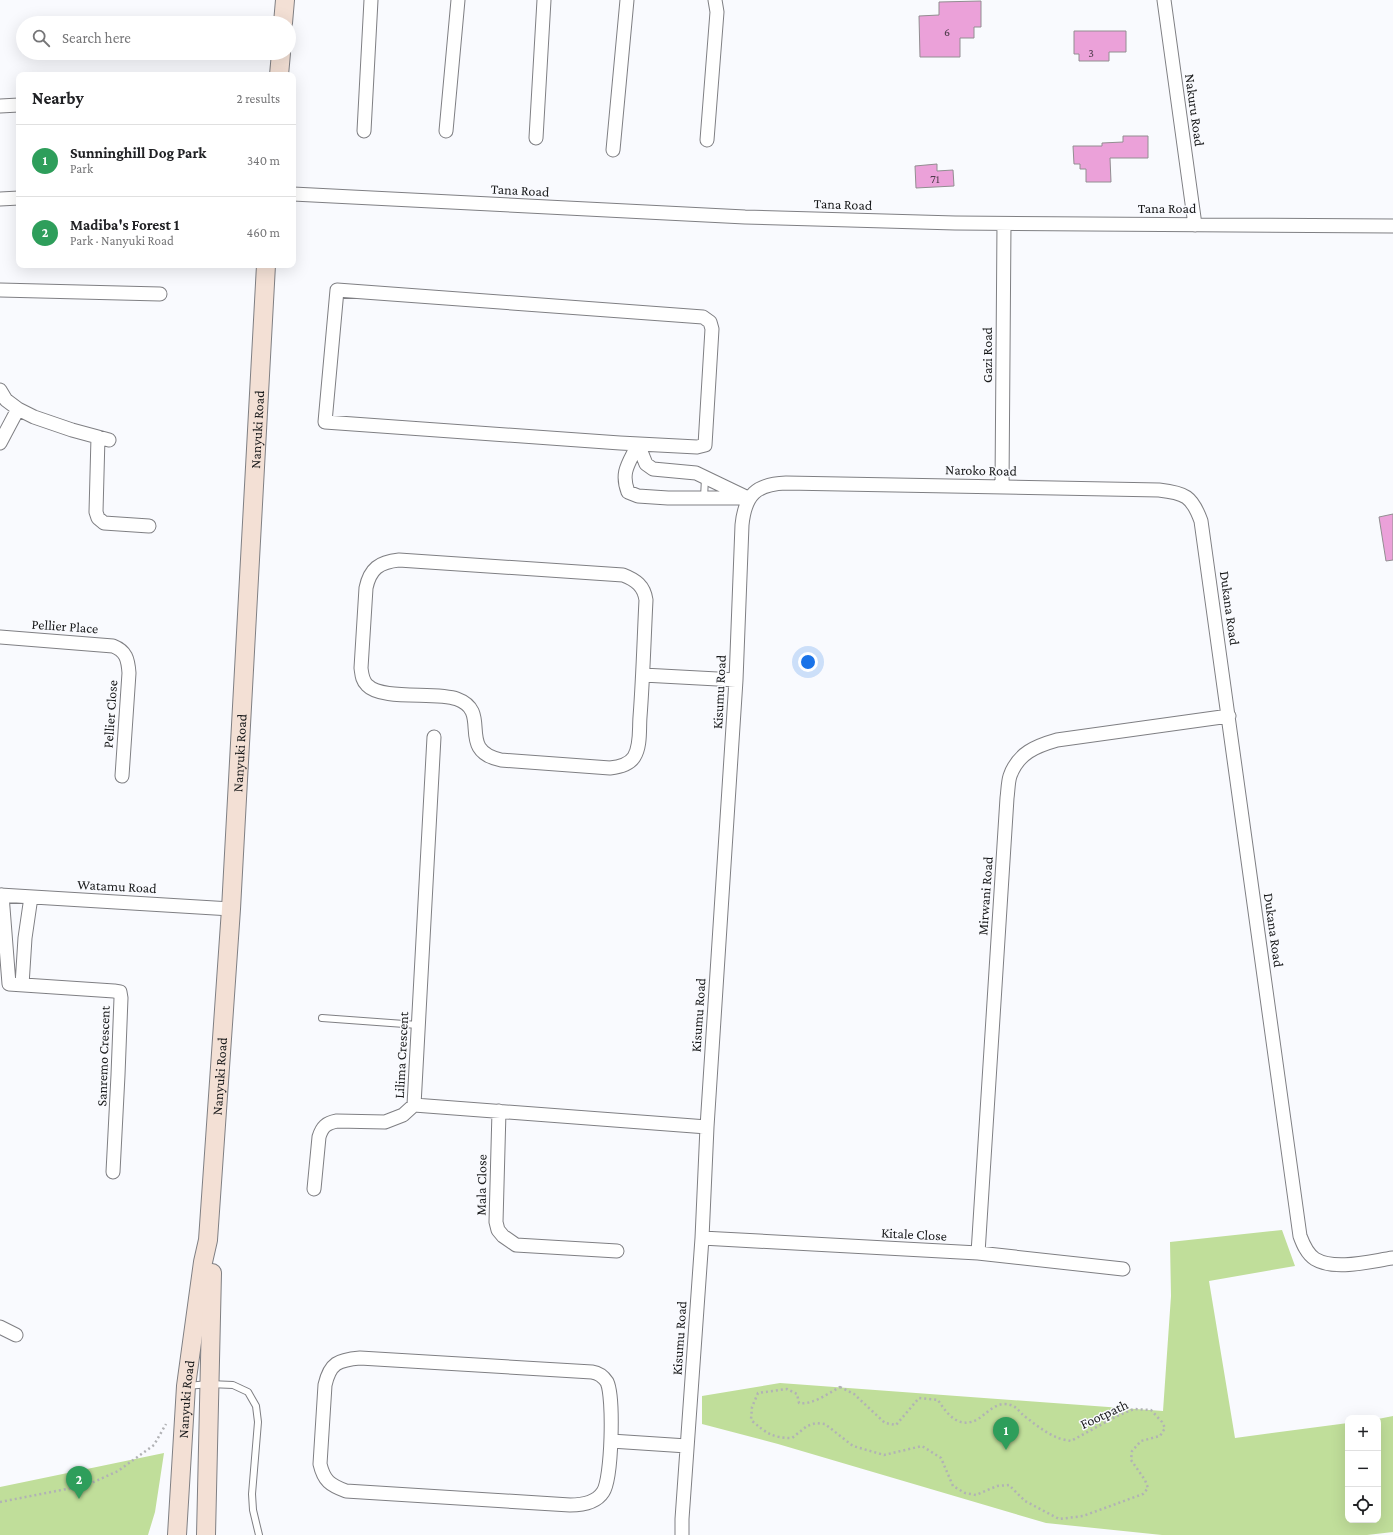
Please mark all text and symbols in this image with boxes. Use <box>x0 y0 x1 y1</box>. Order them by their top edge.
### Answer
search box <box>16 16 296 60</box>
house number: 6 <box>944 25 950 39</box>
icon: search <box>30 27 52 49</box>
text: Search here <box>62 30 131 46</box>
house number: 3 <box>1088 46 1094 60</box>
street label: Nakuru Road <box>1182 73 1208 148</box>
text: Nearby <box>32 89 84 108</box>
text: 2 results <box>237 91 280 106</box>
text: Sunninghill Dog Park <box>70 145 206 161</box>
text: 1 <box>43 153 47 168</box>
text: 340 m <box>247 153 280 168</box>
text: Park <box>70 161 93 176</box>
house number: 71 <box>930 172 940 186</box>
street label: Tana Road <box>490 180 550 200</box>
street label: Tana Road <box>813 195 873 213</box>
street label: Tana Road <box>1138 200 1197 216</box>
text: Madiba's Forest 1 <box>70 217 179 233</box>
text: 2 <box>42 225 48 240</box>
text: 460 m <box>247 225 280 240</box>
text: Park · Nanyuki Road <box>70 233 174 248</box>
street label: Gazi Road <box>979 326 995 383</box>
street label: Nanyuki Road <box>247 389 267 469</box>
street label: Naroko Road <box>945 461 1018 479</box>
street label: Dukana Road <box>1217 570 1243 647</box>
street label: Pellier Place <box>31 616 99 636</box>
your location <box>798 652 818 672</box>
street label: Kisumu Road <box>709 654 729 730</box>
street label: Pellier Close <box>100 679 120 749</box>
street label: Nanyuki Road <box>229 713 250 793</box>
street label: Mirwani Road <box>974 855 996 936</box>
street label: Watamu Road <box>77 876 158 896</box>
street label: Dukana Road <box>1261 892 1287 969</box>
street label: Kisumu Road <box>687 977 709 1053</box>
street label: Sanremo Crescent <box>93 1005 113 1107</box>
street label: Lilima Crescent <box>391 1011 411 1099</box>
street label: Nanyuki Road <box>209 1036 230 1116</box>
street label: Mala Close <box>472 1154 490 1216</box>
street label: Kitale Close <box>881 1224 947 1244</box>
street label: Kisumu Road <box>668 1300 690 1376</box>
street label: Nanyuki Road <box>175 1359 198 1439</box>
street label: Footpath <box>1077 1396 1131 1432</box>
map controls <box>1345 1415 1381 1523</box>
button: + <box>1345 1415 1381 1451</box>
pin: 1 <box>993 1417 1019 1450</box>
button: − <box>1345 1451 1381 1487</box>
pin: 2 <box>66 1466 92 1499</box>
button: locate <box>1345 1487 1381 1523</box>

